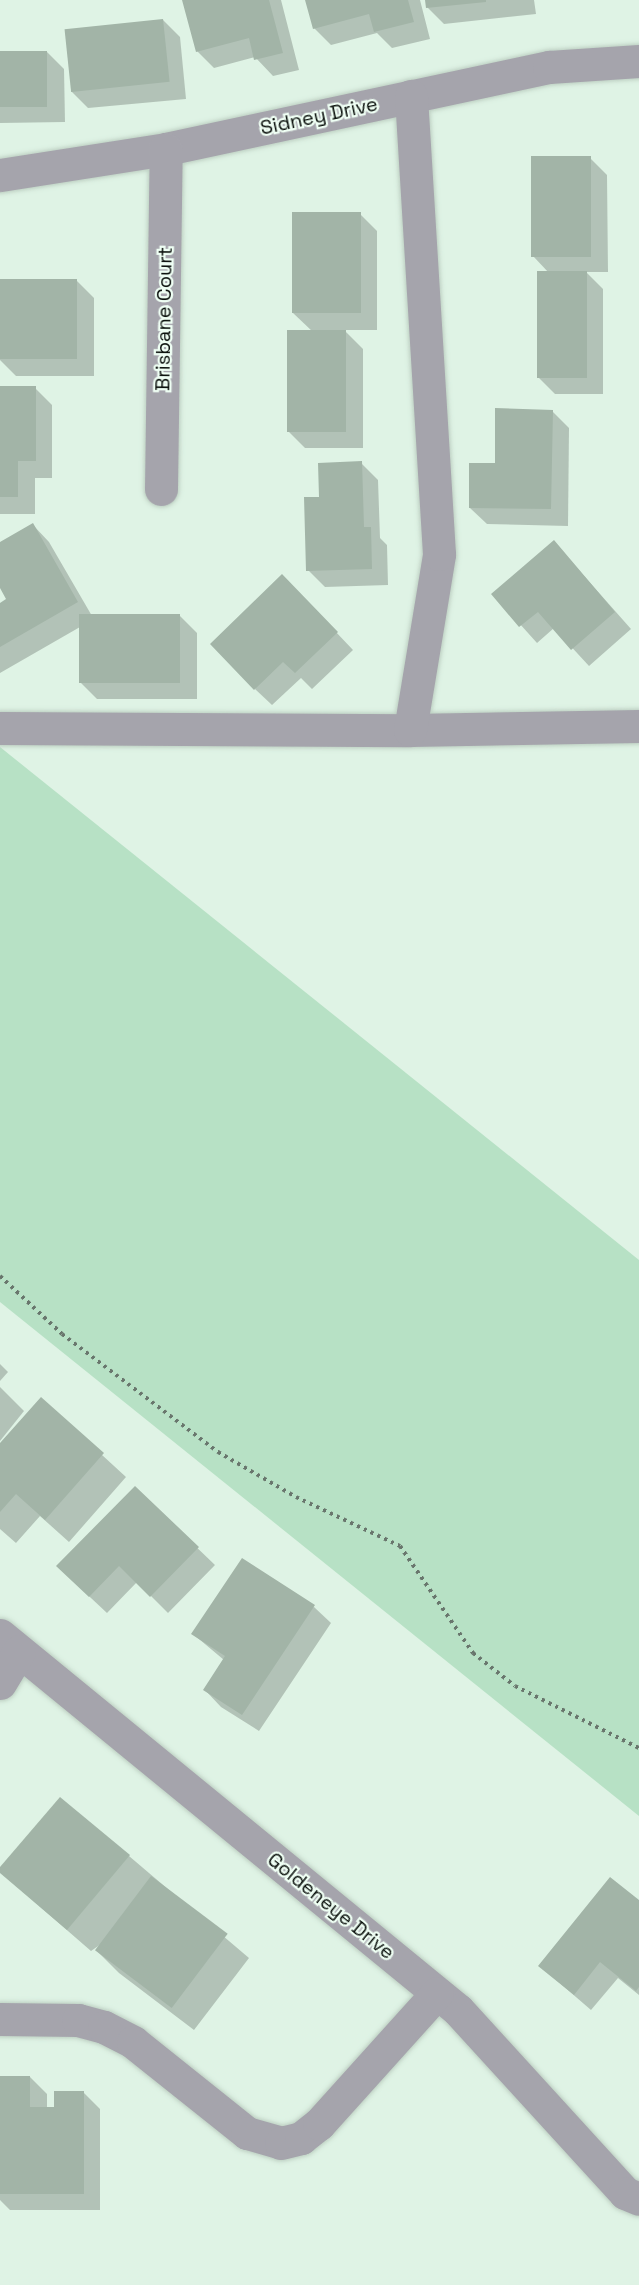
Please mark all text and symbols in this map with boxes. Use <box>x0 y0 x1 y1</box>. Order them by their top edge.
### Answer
street label: Sidney Drive <box>258 92 380 140</box>
street label: Brisbane Court <box>151 247 177 391</box>
street label: Goldeneye Drive <box>263 1847 399 1965</box>

